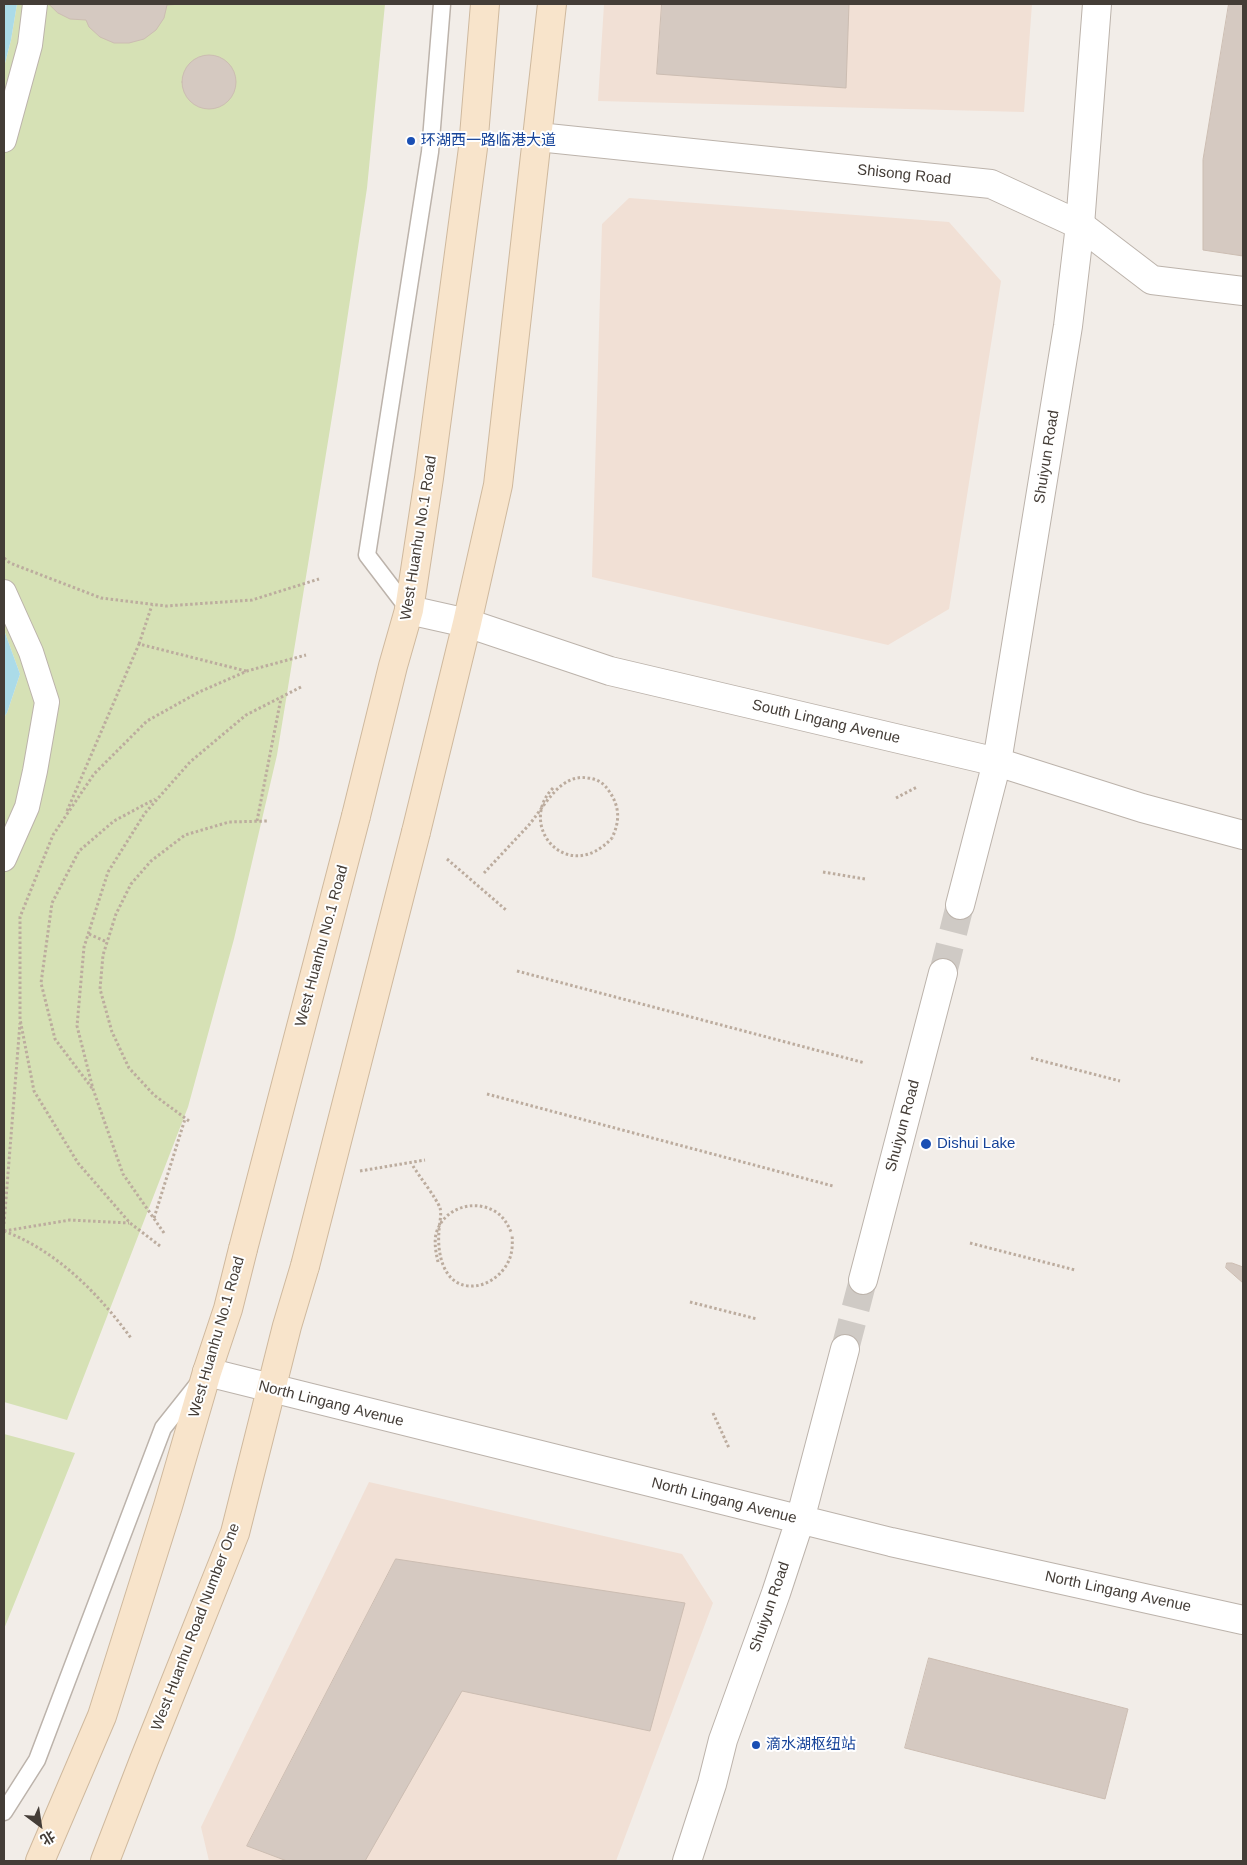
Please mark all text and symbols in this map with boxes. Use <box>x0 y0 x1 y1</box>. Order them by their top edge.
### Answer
place label: 环湖西一路临港大道 <box>421 132 556 150</box>
marker: 环湖西一路临港大道 <box>405 135 417 147</box>
street label: Shisong Road <box>856 161 952 189</box>
street label: Shuiyun Road <box>1031 409 1063 505</box>
street label: West Huanhu No.1 Road <box>397 454 441 622</box>
street label: South Lingang Avenue <box>750 696 902 748</box>
street label: West Huanhu No.1 Road <box>292 863 352 1029</box>
street label: Shuiyun Road <box>882 1078 924 1174</box>
place label: Dishui Lake <box>937 1135 1015 1153</box>
marker: Dishui Lake <box>919 1137 933 1151</box>
street label: West Huanhu No.1 Road <box>185 1255 249 1419</box>
street label: North Lingang Avenue <box>257 1377 405 1431</box>
street label: North Lingang Avenue <box>650 1474 798 1528</box>
street label: West Huanhu Road Number One <box>148 1521 244 1733</box>
street label: Shuiyun Road <box>746 1560 794 1654</box>
street label: North Lingang Avenue <box>1043 1568 1193 1616</box>
place label: 滴水湖枢纽站 <box>766 1736 856 1754</box>
marker: 滴水湖枢纽站 <box>750 1739 762 1751</box>
north arrow <box>15 1800 65 1850</box>
text: 北 <box>38 1827 58 1848</box>

